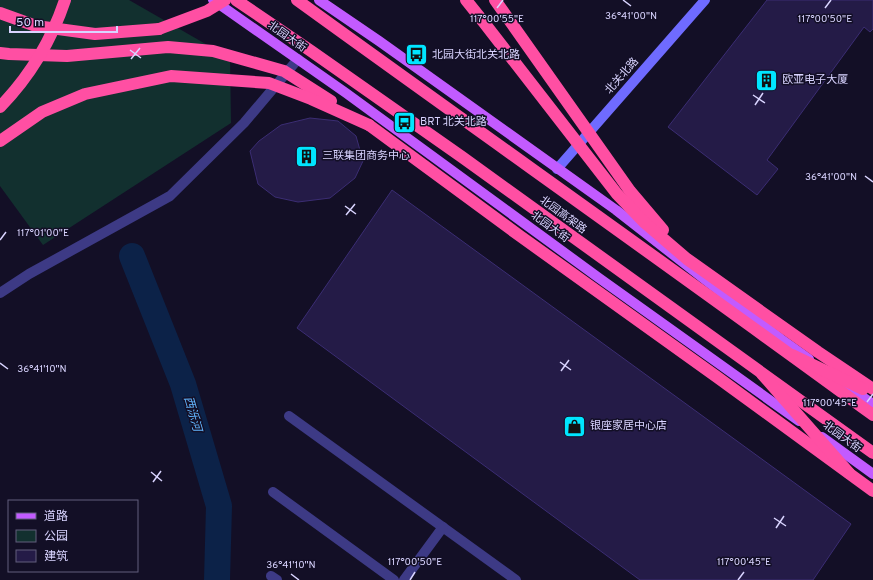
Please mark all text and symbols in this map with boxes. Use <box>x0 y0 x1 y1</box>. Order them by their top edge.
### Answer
scale bar <box>10 8 117 34</box>
text: 36°41'00"N <box>605 10 657 23</box>
text: 117°00'55"E <box>470 13 524 26</box>
text: 117°00'50"E <box>798 13 852 26</box>
text: 50 m <box>16 15 44 31</box>
street label: 北园大街 <box>265 19 309 55</box>
bus stop icon: 北园大街北关北路 <box>403 42 429 68</box>
place label: 北园大街北关北路 <box>432 48 520 62</box>
street label: 北关北路 <box>602 55 642 97</box>
building icon: 欧亚电子大厦 <box>753 67 779 93</box>
place label: 欧亚电子大厦 <box>782 73 848 87</box>
bus stop icon: BRT 北关北路 <box>391 109 417 135</box>
place label: BRT 北关北路 <box>420 115 487 129</box>
building icon: 三联集团商务中心 <box>293 143 319 169</box>
place label: 三联集团商务中心 <box>322 149 410 163</box>
text: 36°41'00"N <box>805 171 857 184</box>
street label: 北园高架路 <box>537 193 589 237</box>
street label: 北园大街 <box>528 208 572 246</box>
text: 117°01'00"E <box>17 227 69 240</box>
text: 36°41'10"N <box>17 363 67 376</box>
water label: 西泺河 <box>179 394 205 435</box>
text: 117°00'45"E <box>803 397 857 410</box>
shop icon: 银座家居中心店 <box>561 413 587 439</box>
street label: 北园大街 <box>820 418 864 456</box>
place label: 银座家居中心店 <box>590 419 667 433</box>
legend <box>8 500 138 572</box>
text: 道路 <box>44 509 68 525</box>
text: 公园 <box>44 529 68 545</box>
text: 建筑 <box>44 549 68 565</box>
text: 117°00'50"E <box>388 556 442 569</box>
text: 117°00'45"E <box>717 556 771 569</box>
text: 36°41'10"N <box>266 559 316 572</box>

